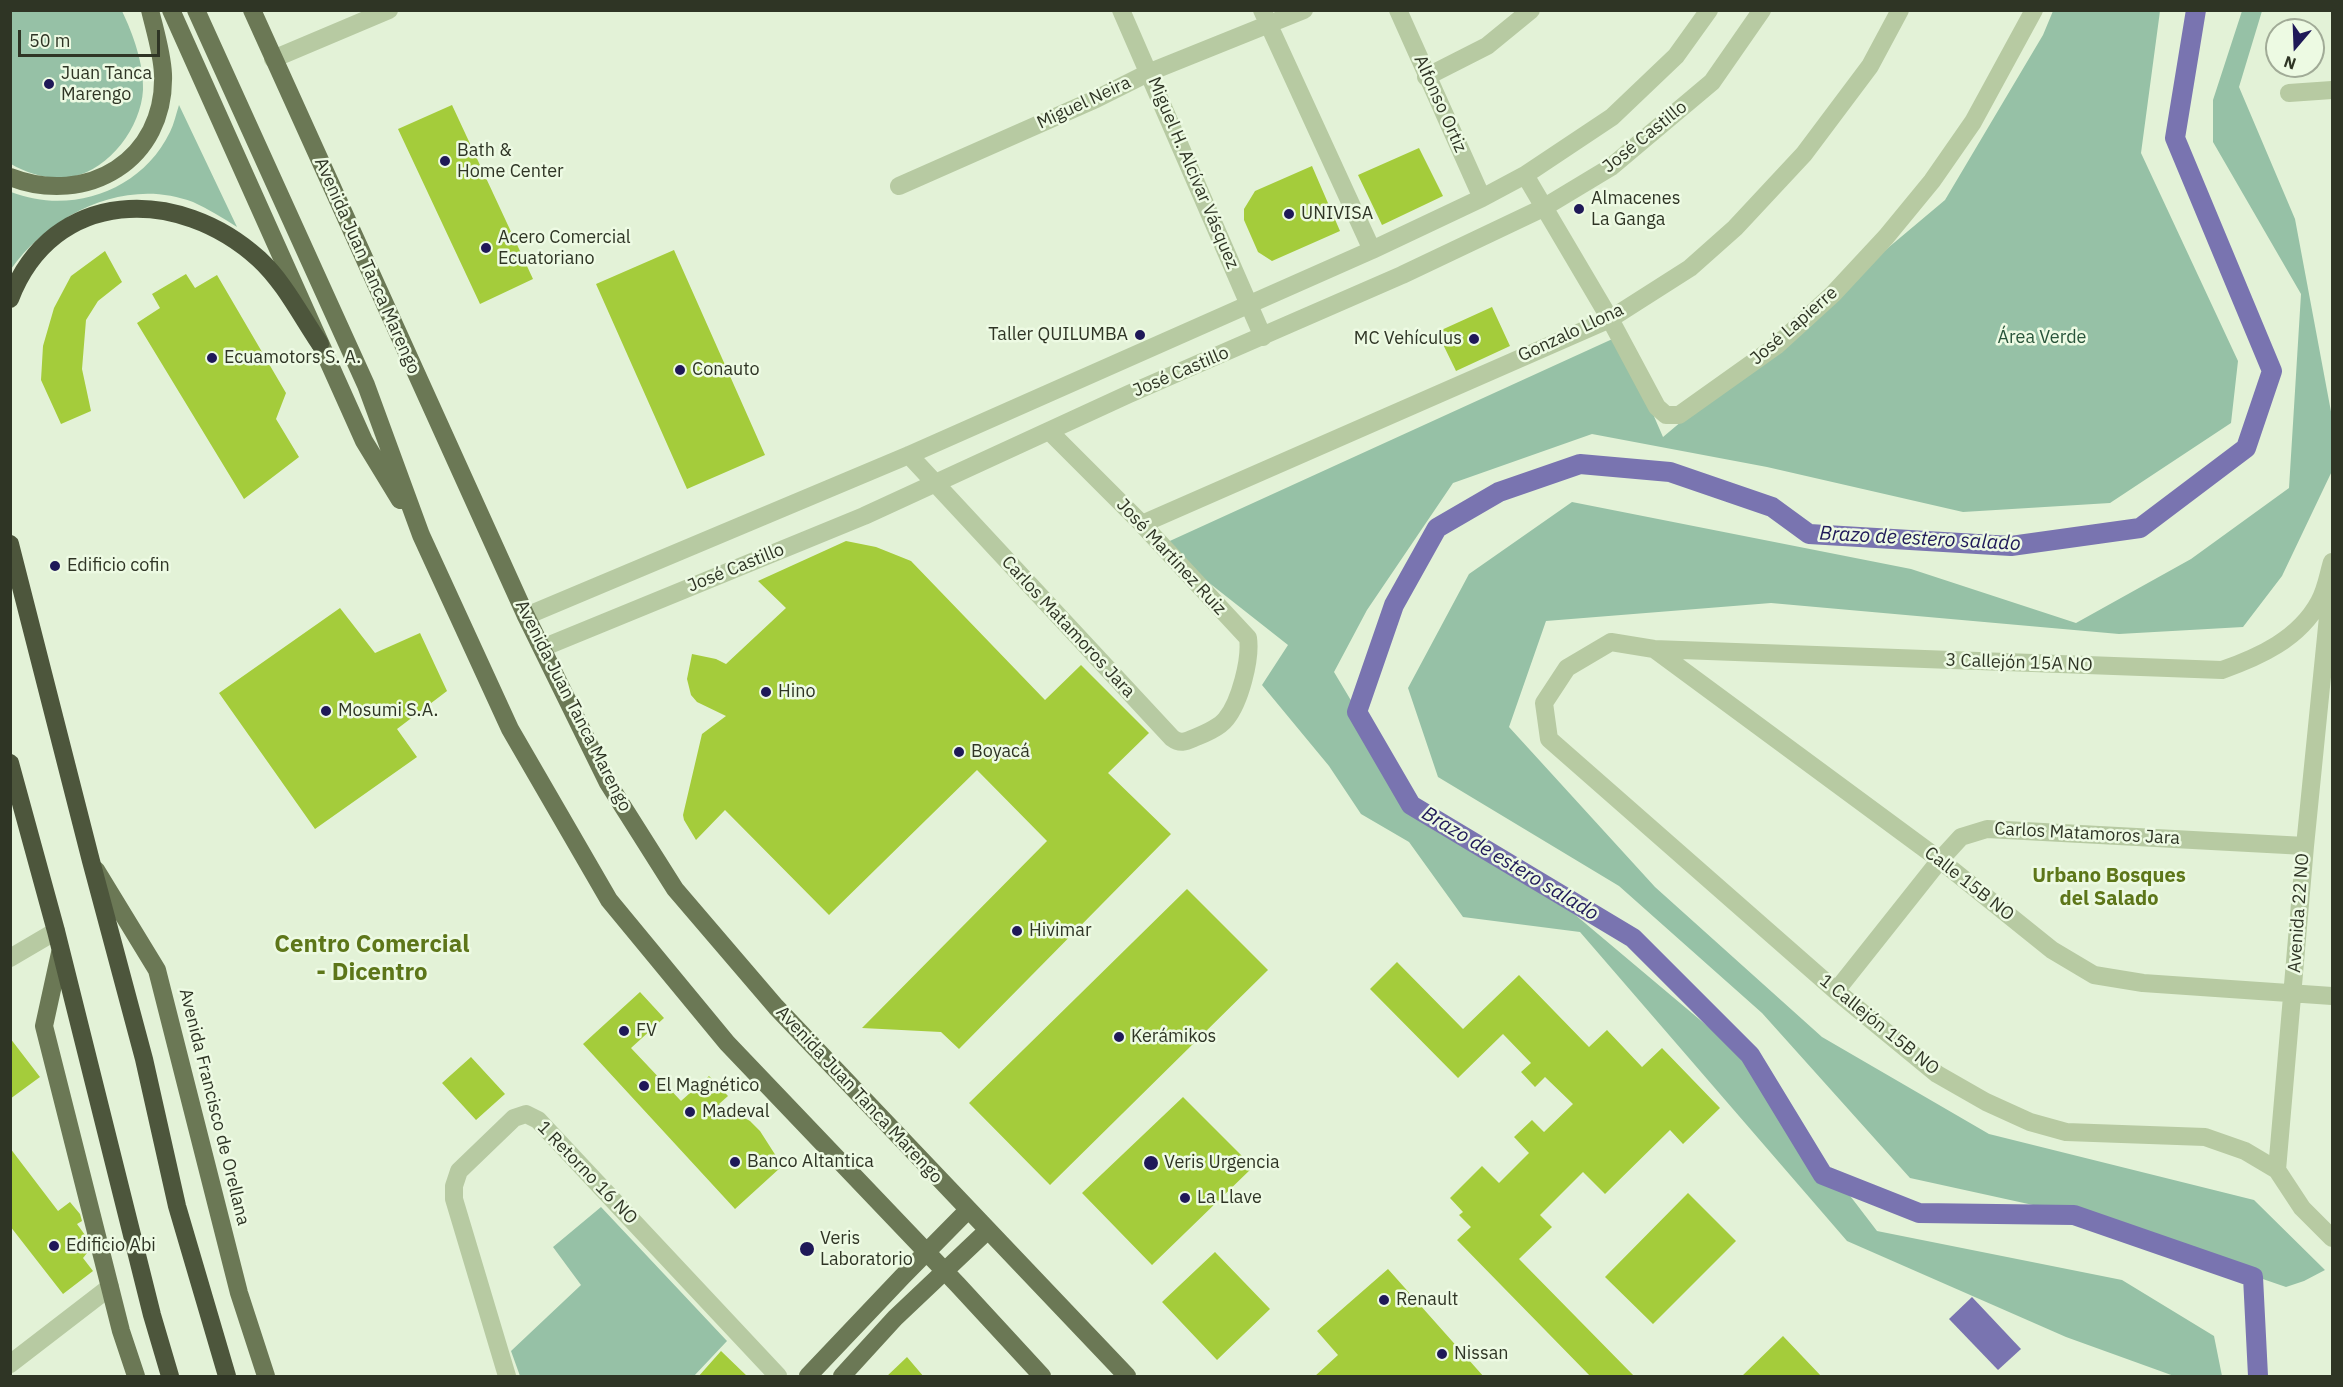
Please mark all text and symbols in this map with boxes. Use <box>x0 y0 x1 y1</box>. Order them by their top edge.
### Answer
scale bar <box>21 18 164 56</box>
north arrow <box>2265 18 2325 78</box>
text: 50 m <box>29 29 71 52</box>
street label: Alfonso Ortiz <box>1409 52 1471 156</box>
text: N <box>2281 52 2299 74</box>
place label: Juan Tanca Marengo <box>61 63 152 106</box>
street label: Miguel Neira <box>1034 72 1134 134</box>
street label: Miguel H. Alcívar Vásquez <box>1143 74 1243 272</box>
marker: Juan Tanca Marengo <box>42 77 56 91</box>
street label: José Castillo <box>1598 96 1692 178</box>
place label: Bath & Home Center <box>457 140 564 182</box>
marker: Bath & Home Center <box>438 154 452 168</box>
street label: Avenida Juan Tanca Marengo <box>309 155 425 377</box>
place label: Almacenes La Ganga <box>1591 188 1680 230</box>
marker: Almacenes La Ganga <box>1572 202 1586 216</box>
place label: UNIVISA <box>1301 203 1373 225</box>
marker: UNIVISA <box>1282 207 1296 221</box>
place label: Acero Comercial Ecuatoriano <box>498 227 631 270</box>
marker: Acero Comercial Ecuatoriano <box>479 241 493 255</box>
street label: José Lapierre <box>1746 282 1842 370</box>
street label: Gonzalo Llona <box>1515 299 1627 367</box>
place label: Taller QUILUMBA <box>988 324 1128 346</box>
park label: Área Verde <box>1998 327 2086 349</box>
marker: Taller QUILUMBA <box>1133 328 1147 342</box>
place label: MC Vehículus <box>1354 328 1462 350</box>
marker: MC Vehículus <box>1467 332 1481 346</box>
street label: José Castillo <box>1130 342 1232 402</box>
place label: Ecuamotors S. A. <box>224 347 361 369</box>
marker: Ecuamotors S. A. <box>205 351 219 365</box>
place label: Conauto <box>692 359 760 381</box>
marker: Conauto <box>673 363 687 377</box>
street label: José Martínez Ruiz <box>1112 494 1230 620</box>
water label: Brazo de estero salado <box>1819 522 2021 556</box>
street label: José Castillo <box>685 539 787 597</box>
street label: Carlos Matamoros Jara <box>997 552 1139 702</box>
place label: Edificio cofin <box>67 555 170 577</box>
marker: Edificio cofin <box>48 559 62 573</box>
street label: Avenida Juan Tanca Marengo <box>510 597 636 815</box>
street label: 3 Callejón 15A NO <box>1945 650 2093 676</box>
place label: Hino <box>778 681 816 703</box>
marker: Hino <box>759 685 773 699</box>
place label: Mosumi S.A. <box>338 700 438 722</box>
marker: Mosumi S.A. <box>319 704 333 718</box>
place label: Boyacá <box>971 741 1030 763</box>
marker: Boyacá <box>952 745 966 759</box>
water label: Brazo de estero salado <box>1417 802 1603 926</box>
street label: Carlos Matamoros Jara <box>1994 818 2180 850</box>
street label: Calle 15B NO <box>1920 842 2018 926</box>
street label: Avenida 22 NO <box>2284 852 2314 974</box>
district label: Urbano Bosques del Salado <box>2032 864 2186 911</box>
place label: Hivimar <box>1029 920 1092 942</box>
marker: Hivimar <box>1010 924 1024 938</box>
district label: Centro Comercial - Dicentro <box>274 931 470 987</box>
street label: 1 Callejón 15B NO <box>1815 970 1943 1080</box>
street label: Avenida Francisco de Orellana <box>174 986 254 1228</box>
street label: Avenida Juan Tanca Marengo <box>771 1002 947 1188</box>
place label: FV <box>636 1020 657 1042</box>
marker: FV <box>617 1024 631 1038</box>
place label: Kerámikos <box>1131 1026 1216 1048</box>
marker: Kerámikos <box>1112 1030 1126 1044</box>
place label: El Magnético <box>656 1075 759 1097</box>
marker: El Magnético <box>637 1079 651 1093</box>
place label: Madeval <box>702 1101 770 1123</box>
marker: Madeval <box>683 1105 697 1119</box>
street label: 1 Retorno 16 NO <box>532 1117 642 1229</box>
place label: Banco Altantica <box>747 1151 874 1173</box>
place label: Veris Urgencia <box>1164 1152 1279 1174</box>
marker: Veris Urgencia <box>1142 1154 1160 1172</box>
marker: Banco Altantica <box>728 1155 742 1169</box>
place label: La Llave <box>1197 1187 1262 1209</box>
marker: La Llave <box>1178 1191 1192 1205</box>
place label: Veris Laboratorio <box>820 1228 913 1270</box>
place label: Edificio Abi <box>66 1235 156 1257</box>
marker: Edificio Abi <box>47 1239 61 1253</box>
marker: Veris Laboratorio <box>798 1240 816 1258</box>
place label: Renault <box>1396 1289 1458 1311</box>
marker: Renault <box>1377 1293 1391 1307</box>
place label: Nissan <box>1454 1343 1508 1365</box>
marker: Nissan <box>1435 1347 1449 1361</box>

